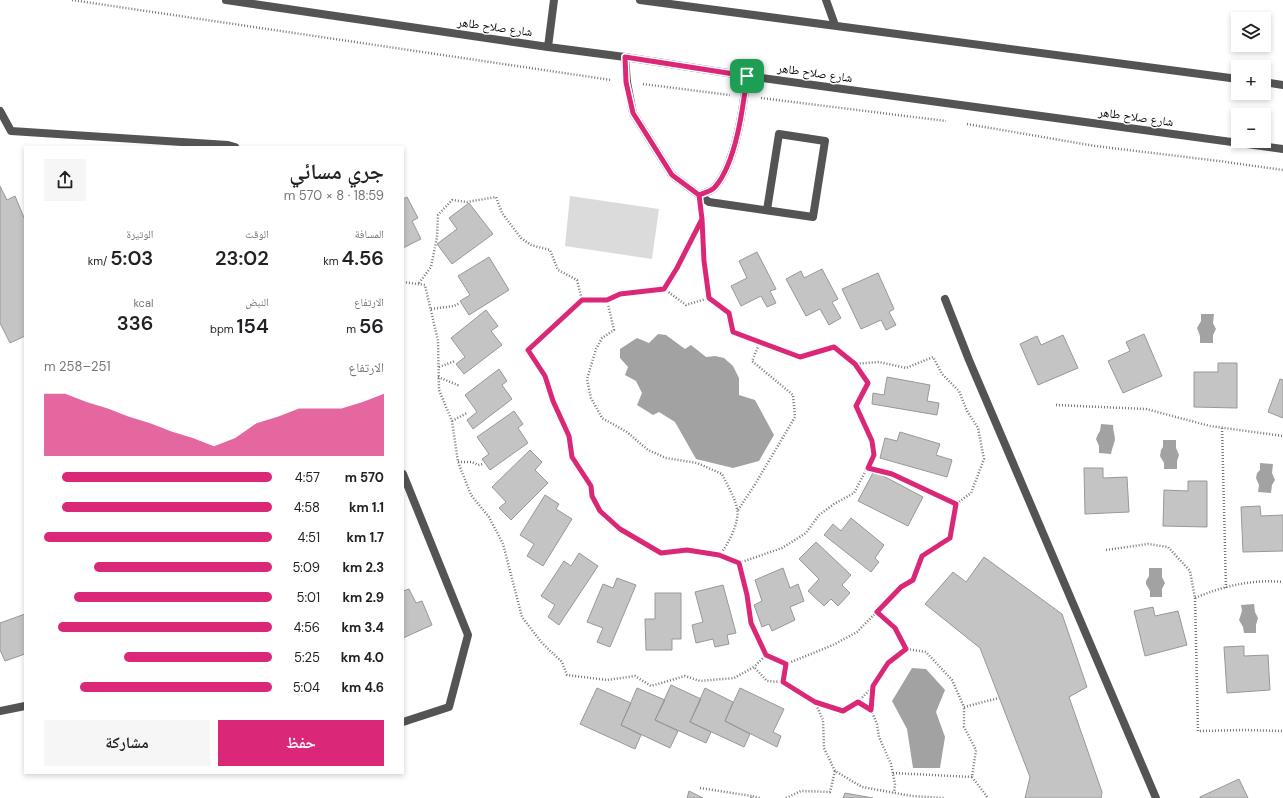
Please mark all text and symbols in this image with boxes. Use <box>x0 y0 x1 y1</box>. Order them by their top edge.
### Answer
map controls <box>1231 12 1271 148</box>
button: layers <box>1231 12 1271 52</box>
street label: شارع صلاح طاهر <box>456 14 534 40</box>
pin <box>730 59 764 93</box>
street label: شارع صلاح طاهر <box>776 60 854 86</box>
button: + <box>1231 60 1271 100</box>
icon: arrive <box>736 65 758 87</box>
street label: شارع صلاح طاهر <box>1097 104 1175 130</box>
button: − <box>1231 108 1271 148</box>
text: جري مسائي <box>289 157 384 186</box>
button: share <box>44 159 86 201</box>
text: 18:59 · 8 × 570 m <box>284 187 384 204</box>
text: الوتيرة <box>127 227 153 241</box>
text: الوقت <box>245 227 269 241</box>
text: المسافة <box>355 227 384 241</box>
text: 5:03 <box>110 245 153 271</box>
text: 23:02 <box>215 245 269 271</box>
text: 4.56 <box>342 245 384 271</box>
text: /km <box>88 254 110 268</box>
text: km <box>323 254 342 268</box>
text: النبض <box>245 295 269 309</box>
text: الارتفاع <box>354 295 384 309</box>
text: kcal <box>133 296 153 310</box>
text: 336 <box>117 310 153 336</box>
text: 154 <box>237 313 269 339</box>
text: 56 <box>359 313 384 339</box>
text: bpm <box>210 322 237 336</box>
text: m <box>346 322 359 336</box>
text: 251–258 m <box>44 358 111 375</box>
text: الارتفاع <box>349 359 384 376</box>
text: 4:57 <box>295 469 320 486</box>
text: 570 m <box>345 469 384 486</box>
text: 4:58 <box>294 499 320 516</box>
text: 1.1 km <box>349 499 384 516</box>
text: 4:51 <box>297 529 320 546</box>
text: 1.7 km <box>347 529 384 546</box>
text: 5:09 <box>292 559 320 576</box>
text: 2.3 km <box>343 559 384 576</box>
text: 5:01 <box>296 589 320 606</box>
text: 2.9 km <box>343 589 384 606</box>
text: 4:56 <box>293 619 320 636</box>
text: 3.4 km <box>342 619 384 636</box>
text: 5:25 <box>294 649 320 666</box>
text: 4.0 km <box>341 649 384 666</box>
text: 5:04 <box>293 679 320 696</box>
text: 4.6 km <box>342 679 384 696</box>
button: مشاركة <box>44 720 210 766</box>
button: حفظ <box>218 720 384 766</box>

